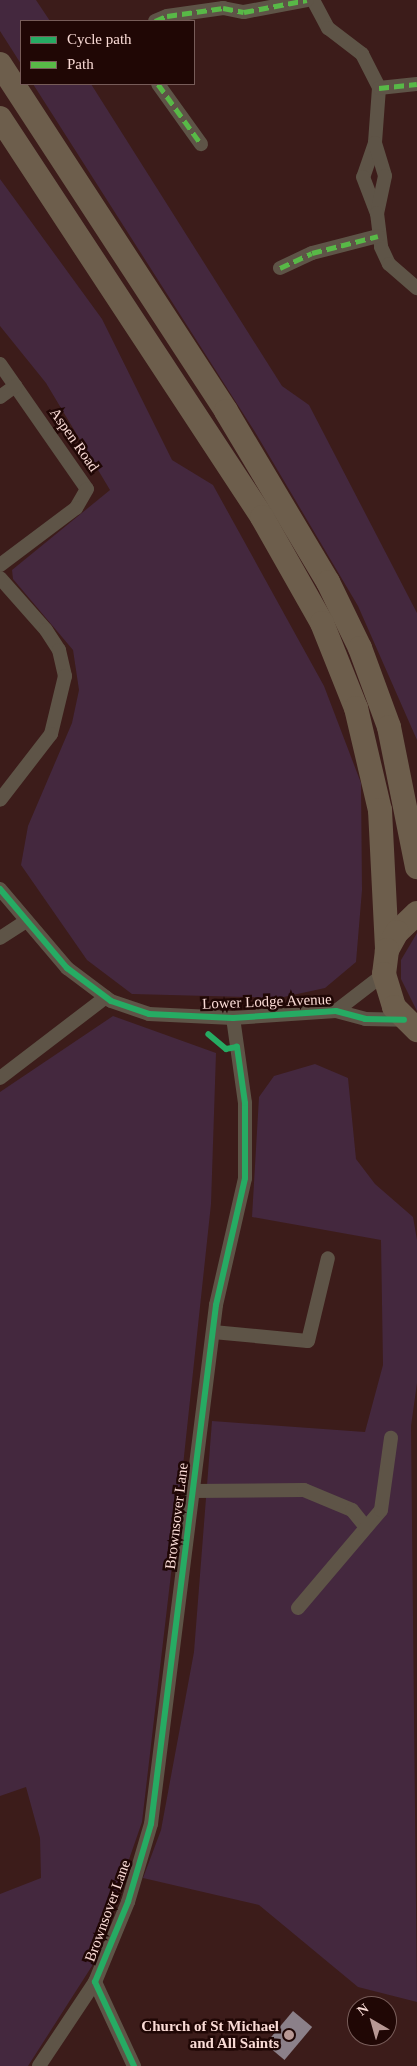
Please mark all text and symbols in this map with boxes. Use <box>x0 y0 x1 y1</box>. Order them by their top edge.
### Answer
legend <box>20 20 195 85</box>
text: Cycle path <box>67 31 132 47</box>
text: Path <box>67 56 94 72</box>
street label: Aspen Road <box>45 405 103 475</box>
street label: Lower Lodge Avenue <box>201 991 333 1013</box>
street label: Brownsover Lane <box>162 1462 192 1570</box>
street label: Brownsover Lane <box>81 1858 135 1964</box>
north arrow <box>347 1996 397 2046</box>
text: N <box>354 2001 372 2019</box>
place label: Church of St Michael and All Saints <box>141 2017 279 2052</box>
marker: Church of St Michael and All Saints <box>283 2029 295 2041</box>

